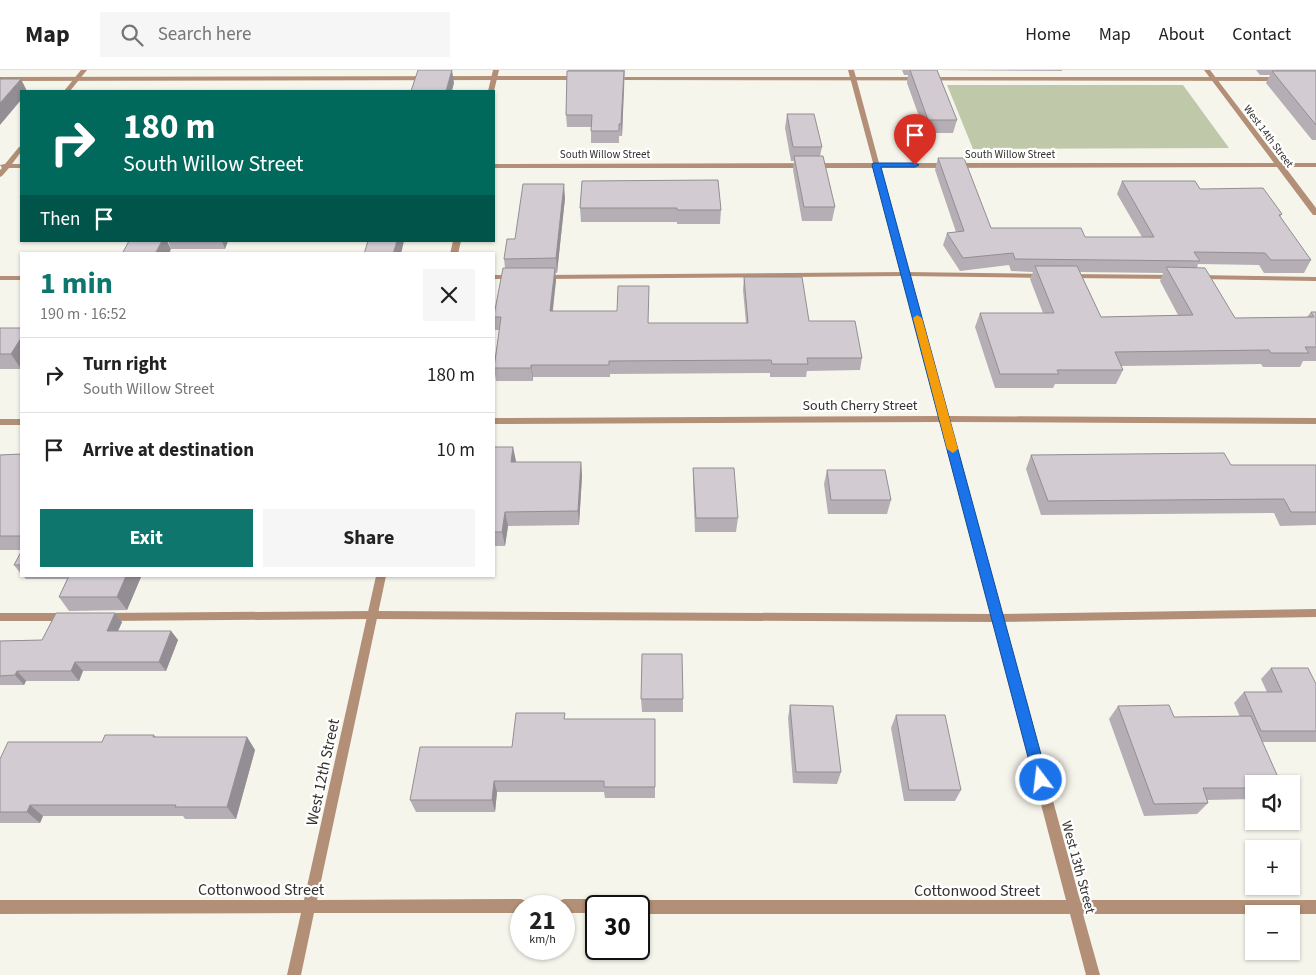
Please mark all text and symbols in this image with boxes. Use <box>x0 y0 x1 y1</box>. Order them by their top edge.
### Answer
search box <box>100 12 450 57</box>
text: Map <box>25 17 70 52</box>
icon: search <box>118 21 146 49</box>
text: Search here <box>158 21 251 48</box>
text: Home <box>1025 22 1071 47</box>
text: Map <box>1099 22 1131 47</box>
text: About <box>1159 22 1204 47</box>
text: Contact <box>1232 22 1291 47</box>
text: 180 m <box>123 102 215 152</box>
street label: West 14th Street <box>1240 102 1297 171</box>
icon: right <box>40 110 105 175</box>
pin <box>894 114 936 165</box>
icon: arrive <box>901 121 929 149</box>
street label: South Willow Street <box>560 147 650 162</box>
street label: South Willow Street <box>965 147 1055 162</box>
text: South Willow Street <box>123 148 304 180</box>
icon: arrive <box>90 205 118 233</box>
text: Then <box>40 206 80 233</box>
text: 1 min <box>40 262 113 305</box>
button: close <box>423 269 475 321</box>
text: 190 m · 16:52 <box>40 303 127 325</box>
text: Turn right <box>83 351 167 378</box>
icon: right <box>40 361 68 389</box>
text: 180 m <box>427 362 475 389</box>
text: South Willow Street <box>83 378 214 400</box>
street label: South Cherry Street <box>803 396 918 416</box>
icon: arrive <box>40 436 68 464</box>
text: Arrive at destination <box>83 437 254 464</box>
text: 10 m <box>437 437 475 464</box>
button: Exit <box>40 509 253 567</box>
button: Share <box>263 509 475 567</box>
street label: West 12th Street <box>301 716 345 828</box>
position arrow <box>1014 753 1066 805</box>
map controls <box>1245 775 1300 960</box>
button: sound <box>1245 775 1300 830</box>
street label: West 13th Street <box>1056 819 1100 916</box>
button: + <box>1245 840 1300 895</box>
street label: Cottonwood Street <box>198 879 325 901</box>
street label: Cottonwood Street <box>914 880 1041 902</box>
speed limit sign: 30 <box>585 895 650 960</box>
text: 21 <box>529 903 556 939</box>
button: − <box>1245 905 1300 960</box>
text: km/h <box>529 931 556 948</box>

